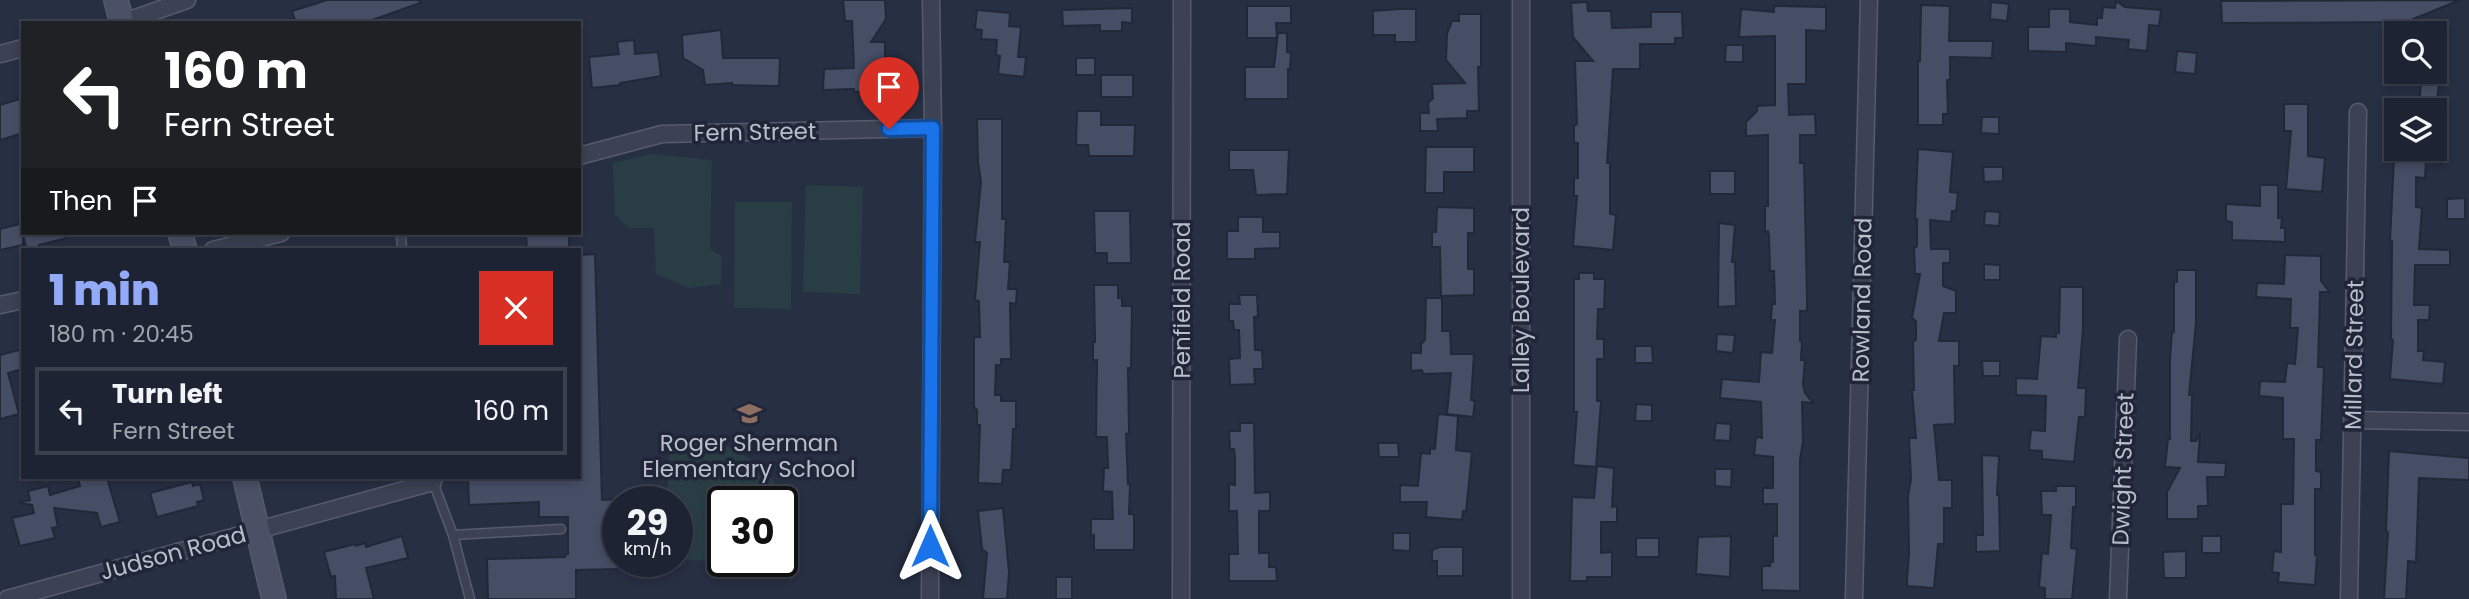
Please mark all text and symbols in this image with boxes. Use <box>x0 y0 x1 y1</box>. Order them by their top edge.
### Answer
map controls <box>2384 21 2447 161</box>
button: search <box>2384 21 2447 84</box>
text: 160 m <box>164 37 308 105</box>
icon: left <box>49 49 140 140</box>
pin <box>859 57 919 129</box>
icon: arrive <box>870 68 908 106</box>
button: layers <box>2384 98 2447 161</box>
text: Fern Street <box>164 102 335 147</box>
street label: Fern Street <box>693 115 817 149</box>
icon: arrive <box>126 182 164 220</box>
text: Then <box>49 183 112 219</box>
street label: Lalley Boulevard <box>1505 207 1537 393</box>
street label: Rowland Road <box>1845 217 1879 383</box>
street label: Penfield Road <box>1166 222 1198 378</box>
text: 1 min <box>49 261 160 320</box>
button: close <box>479 271 553 345</box>
street label: Millard Street <box>2337 280 2371 430</box>
text: 180 m · 20:45 <box>49 318 194 350</box>
text: Turn left <box>112 376 223 412</box>
icon: left <box>53 392 91 430</box>
street label: Dwight Street <box>2104 392 2142 546</box>
text: 160 m <box>474 393 549 429</box>
school or university icon: Roger Sherman Elementary School <box>735 399 763 427</box>
text: Fern Street <box>112 415 235 447</box>
place label: Roger Sherman Elementary School <box>642 427 856 485</box>
speed limit sign: 30 <box>707 486 798 577</box>
text: 29 <box>627 498 668 547</box>
position arrow <box>893 509 967 583</box>
street label: Judson Road <box>96 518 250 588</box>
text: km/h <box>624 536 671 561</box>

